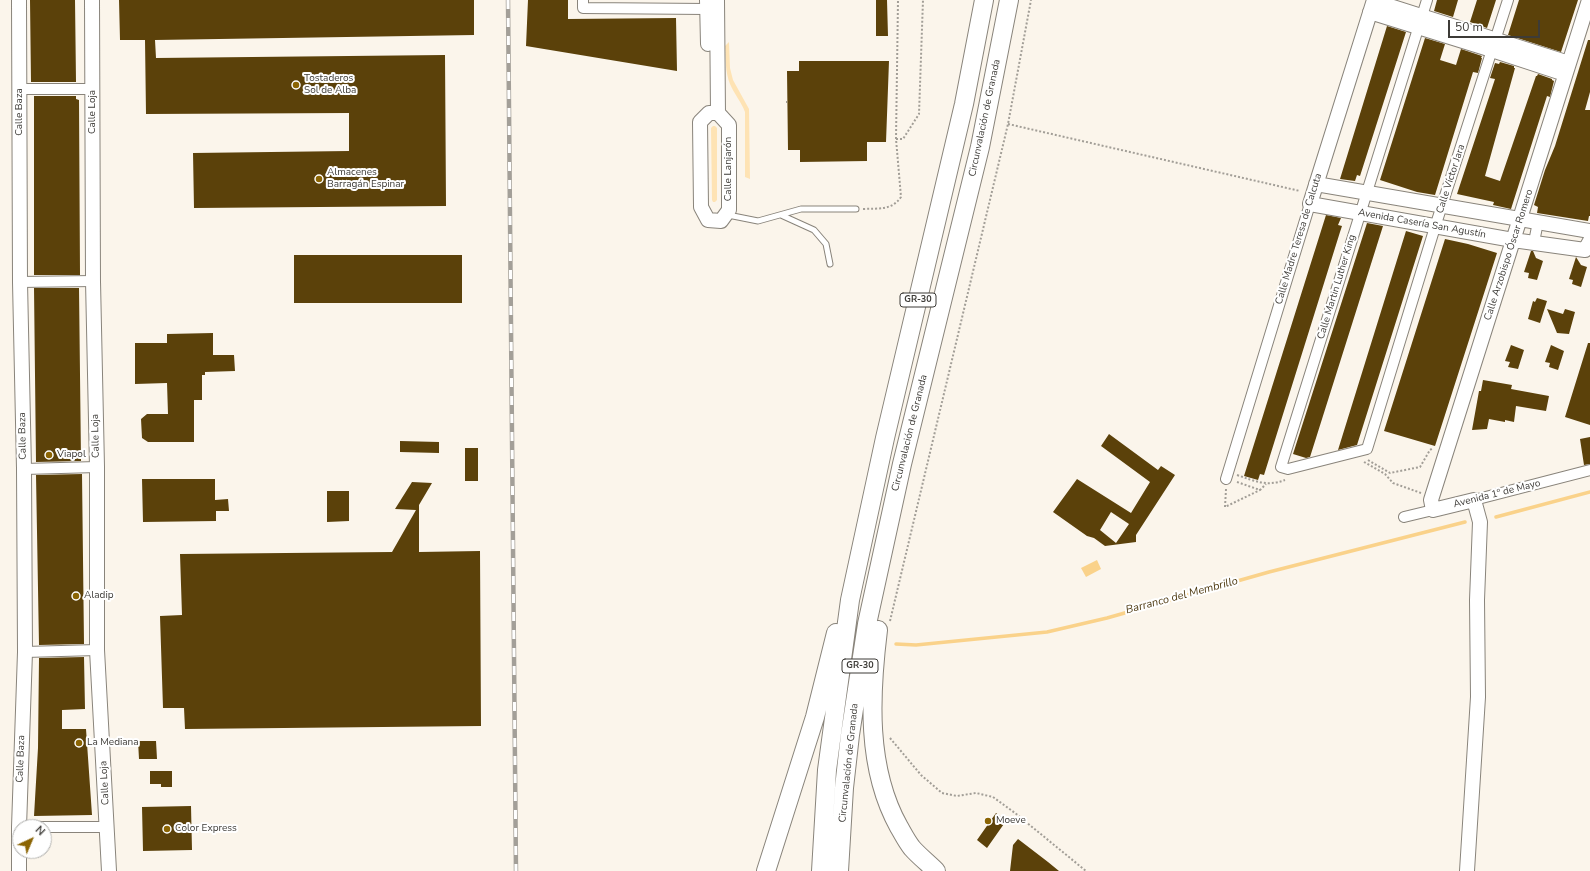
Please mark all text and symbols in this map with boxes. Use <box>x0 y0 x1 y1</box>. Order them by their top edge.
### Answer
scale bar <box>1450 12 1542 38</box>
text: 50 m <box>1455 19 1483 35</box>
street label: Circunvalación de Granada <box>967 58 1003 178</box>
place label: Tostaderos Sol de Alba <box>304 73 356 96</box>
marker: Tostaderos Sol de Alba <box>291 80 301 90</box>
street label: Calle Baza <box>14 88 26 136</box>
street label: Calle Loja <box>87 90 99 134</box>
street label: Calle Lanjarón <box>723 137 735 201</box>
street label: Calle Víctor Jara <box>1434 143 1468 215</box>
place label: Almacenes Barragán Espinar <box>327 167 404 190</box>
street label: Calle Madre Teresa de Calcuta <box>1273 172 1325 306</box>
marker: Almacenes Barragán Espinar <box>314 174 324 184</box>
street label: Calle Arzobispo Óscar Romero <box>1482 188 1536 322</box>
street label: Avenida Casería San Agustín <box>1357 207 1487 241</box>
street label: Calle Martin Luther King <box>1315 233 1359 341</box>
road number: GR-30 <box>900 293 936 307</box>
street label: Circunvalación de Granada <box>890 373 930 493</box>
street label: Calle Baza <box>17 412 29 460</box>
street label: Calle Loja <box>90 414 102 458</box>
place label: Viapol <box>57 449 86 461</box>
marker: Viapol <box>44 450 54 460</box>
street label: Avenida 1º de Mayo <box>1452 477 1542 511</box>
water label: Barranco del Membrillo <box>1124 575 1240 617</box>
place label: Aladip <box>84 590 114 602</box>
marker: Aladip <box>71 591 81 601</box>
road number: GR-30 <box>842 659 878 673</box>
street label: Circunvalación de Granada <box>837 703 861 823</box>
street label: Calle Baza <box>14 735 28 783</box>
place label: La Mediana <box>87 737 139 749</box>
marker: La Mediana <box>74 738 84 748</box>
street label: Calle Loja <box>98 761 112 805</box>
place label: Moeve <box>996 815 1026 827</box>
marker: Moeve <box>983 816 993 826</box>
north arrow <box>12 819 52 859</box>
text: N <box>32 822 48 839</box>
place label: Color Express <box>175 823 237 835</box>
marker: Color Express <box>162 824 172 834</box>

